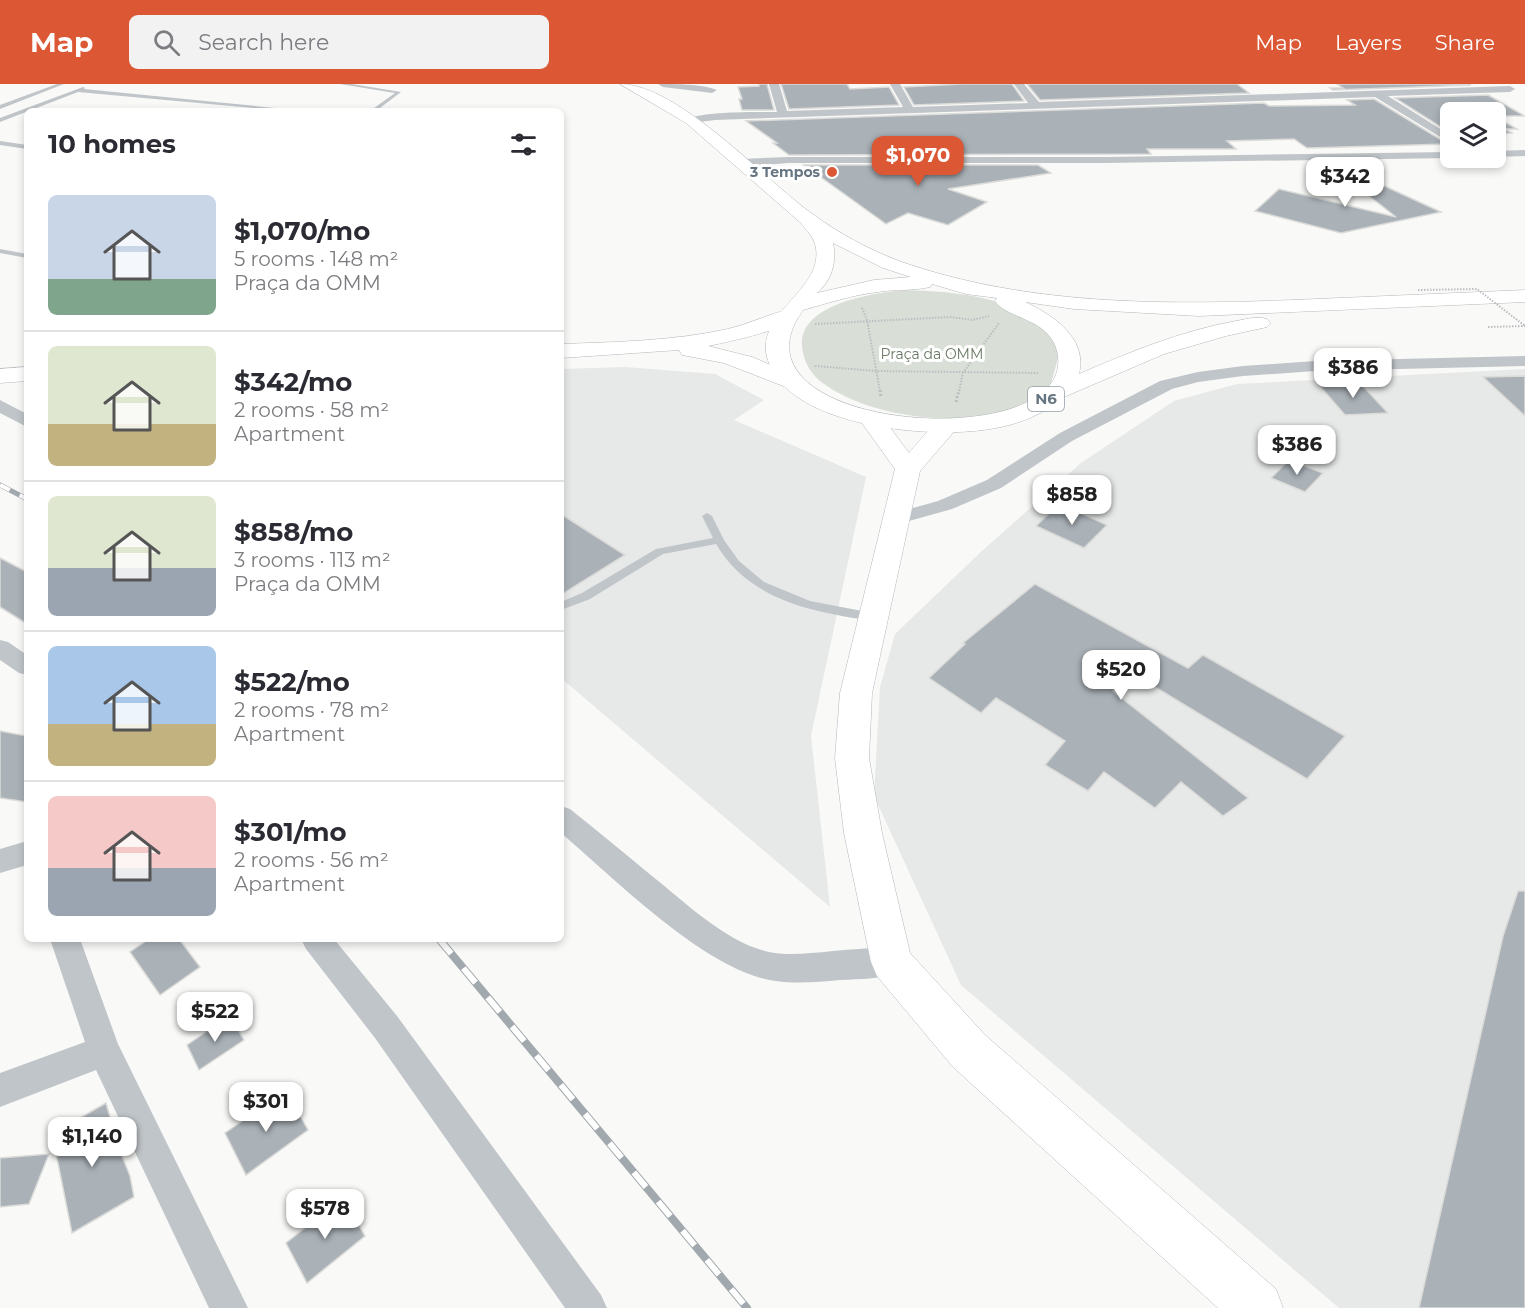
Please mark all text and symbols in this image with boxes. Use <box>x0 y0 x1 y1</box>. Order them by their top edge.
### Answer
search box <box>129 15 549 69</box>
text: Map <box>30 25 93 59</box>
icon: search <box>150 26 183 59</box>
text: Search here <box>198 29 329 56</box>
text: Map <box>1255 30 1302 55</box>
text: Layers <box>1335 30 1402 55</box>
text: Share <box>1435 30 1495 55</box>
map controls <box>1440 102 1506 168</box>
button: layers <box>1440 102 1506 168</box>
text: 10 homes <box>48 128 176 160</box>
icon: filters <box>507 128 540 161</box>
pin: $1,070 <box>869 136 967 187</box>
text: $1,070 <box>886 143 950 167</box>
pin: $342 <box>1309 157 1381 208</box>
place label: 3 Tempos <box>749 163 821 181</box>
text: $342 <box>1320 164 1370 188</box>
marker: 3 Tempos <box>825 165 839 179</box>
text: $1,070/mo <box>234 215 370 247</box>
icon: home <box>96 219 168 291</box>
text: 5 rooms · 148 m² <box>234 247 398 271</box>
text: Praça da OMM <box>234 271 381 295</box>
park label: Praça da OMM <box>881 345 983 363</box>
pin: $386 <box>1317 348 1389 399</box>
text: $386 <box>1328 355 1378 379</box>
text: $342/mo <box>234 366 352 398</box>
icon: home <box>96 370 168 442</box>
road number: N6 <box>1028 387 1064 411</box>
text: 2 rooms · 58 m² <box>234 398 389 422</box>
text: Apartment <box>234 422 345 446</box>
pin: $386 <box>1261 425 1333 476</box>
text: $386 <box>1272 432 1322 456</box>
pin: $858 <box>1036 475 1108 526</box>
text: $858 <box>1046 482 1098 506</box>
text: $858/mo <box>234 516 353 548</box>
icon: home <box>96 520 168 592</box>
text: 3 rooms · 113 m² <box>234 548 391 572</box>
text: Praça da OMM <box>234 572 381 596</box>
pin: $520 <box>1085 650 1157 701</box>
text: $520 <box>1096 657 1146 681</box>
text: $522/mo <box>234 666 350 698</box>
icon: home <box>96 670 168 742</box>
text: 2 rooms · 78 m² <box>234 698 389 722</box>
text: Apartment <box>234 722 345 746</box>
text: $301/mo <box>234 816 347 848</box>
icon: home <box>96 820 168 892</box>
text: 2 rooms · 56 m² <box>234 848 389 872</box>
text: Apartment <box>234 872 345 896</box>
pin: $522 <box>179 992 251 1043</box>
text: $522 <box>191 999 239 1023</box>
pin: $301 <box>230 1082 302 1133</box>
text: $301 <box>243 1089 289 1113</box>
pin: $1,140 <box>43 1117 141 1168</box>
text: $1,140 <box>62 1124 122 1148</box>
pin: $578 <box>289 1189 361 1240</box>
text: $578 <box>300 1196 350 1220</box>

